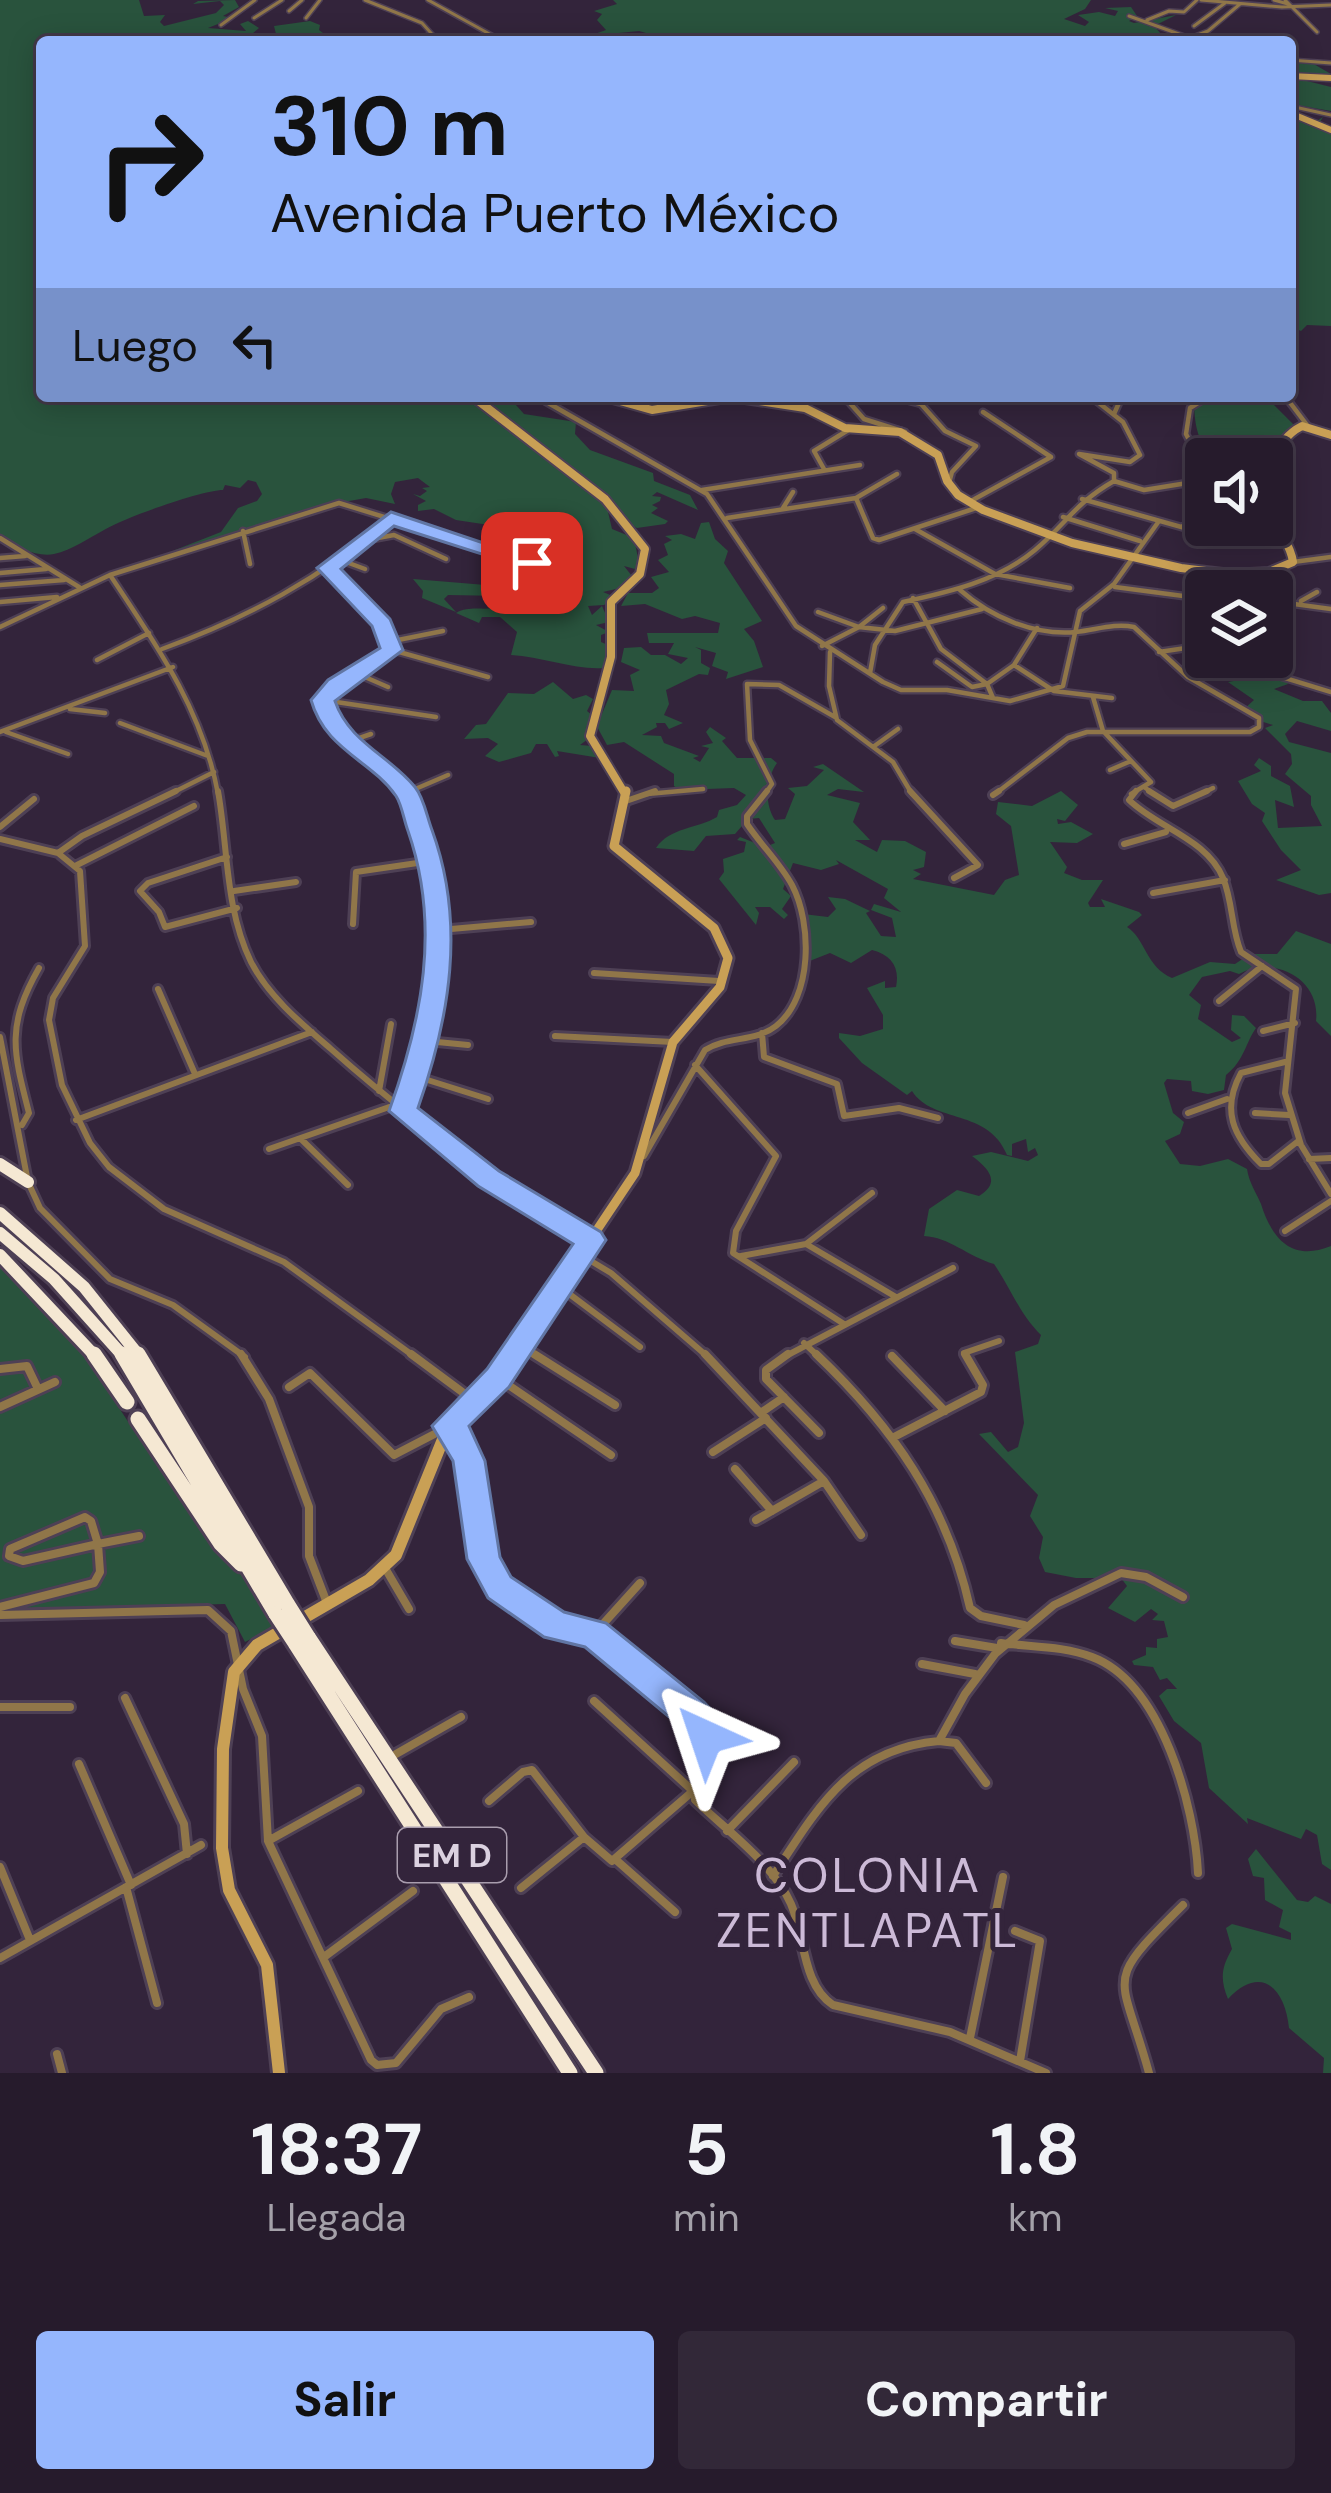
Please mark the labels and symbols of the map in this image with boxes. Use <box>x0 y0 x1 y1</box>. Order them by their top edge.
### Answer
pin <box>481 512 583 614</box>
position arrow <box>643 1674 769 1800</box>
road number: EM D <box>398 1828 506 1882</box>
district label: COLONIA ZENTLAPATL <box>716 1844 1020 1962</box>

